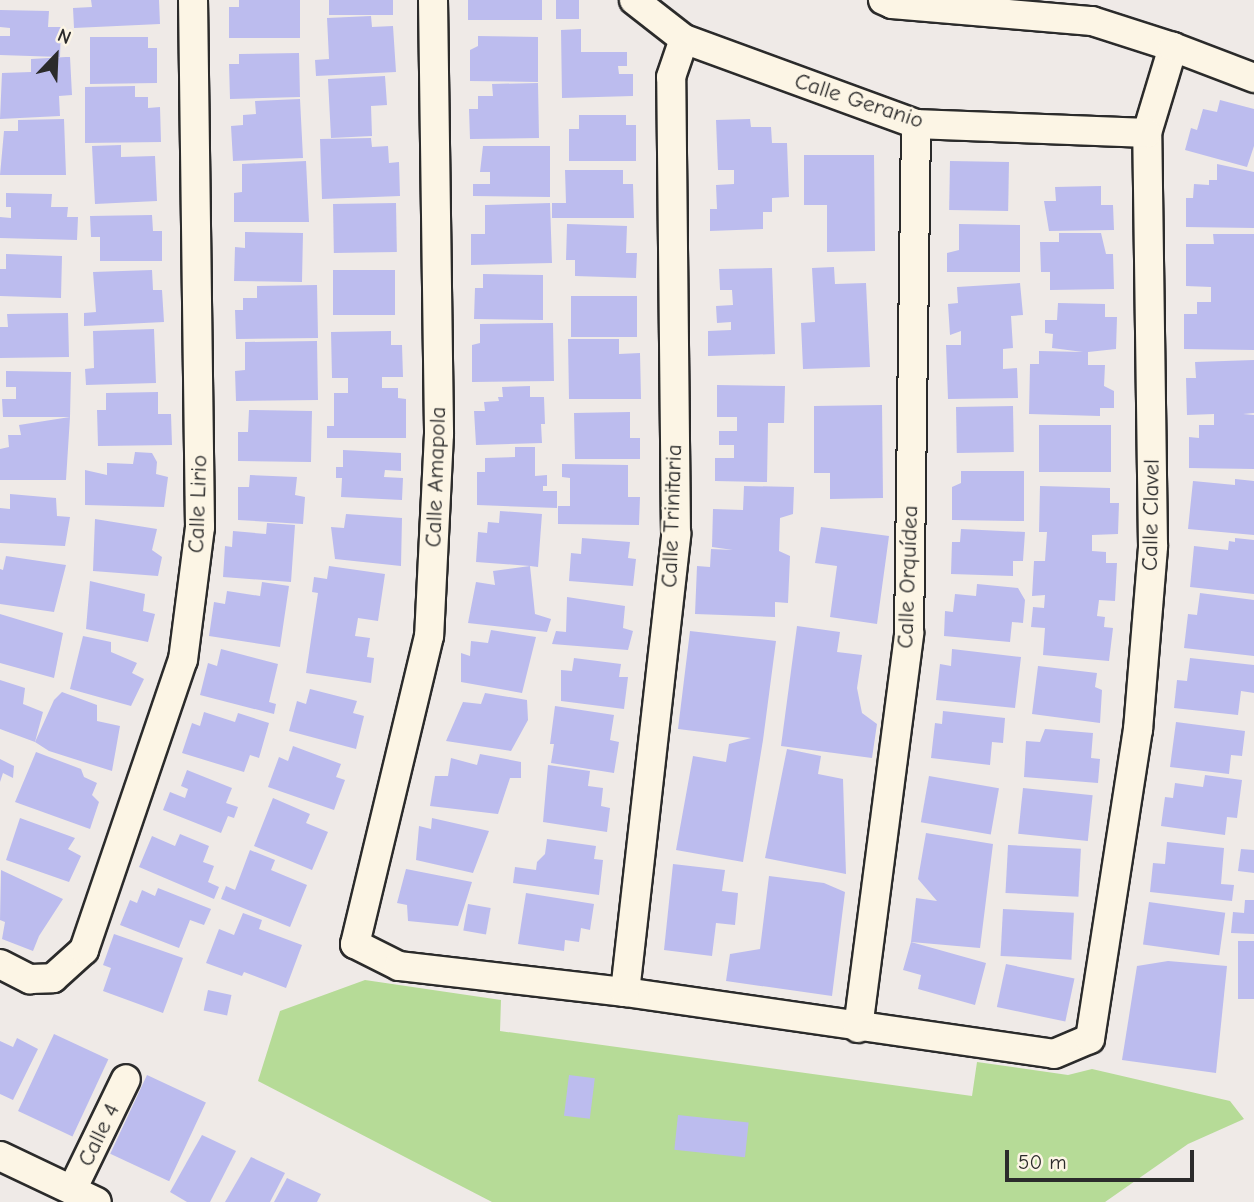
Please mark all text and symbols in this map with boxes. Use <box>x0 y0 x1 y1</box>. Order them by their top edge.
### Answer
north arrow <box>21 21 91 91</box>
text: N <box>54 24 74 49</box>
street label: Calle Geranio <box>791 67 927 135</box>
street label: Calle Amapola <box>420 406 452 548</box>
street label: Calle Trinitaria <box>656 444 688 588</box>
street label: Calle Lirio <box>182 454 214 554</box>
street label: Calle Clavel <box>1136 459 1166 571</box>
street label: Calle Orquídea <box>892 505 924 649</box>
street label: Calle 4 <box>72 1099 126 1171</box>
scale bar <box>1009 1136 1198 1180</box>
text: 50 m <box>1018 1150 1067 1174</box>

